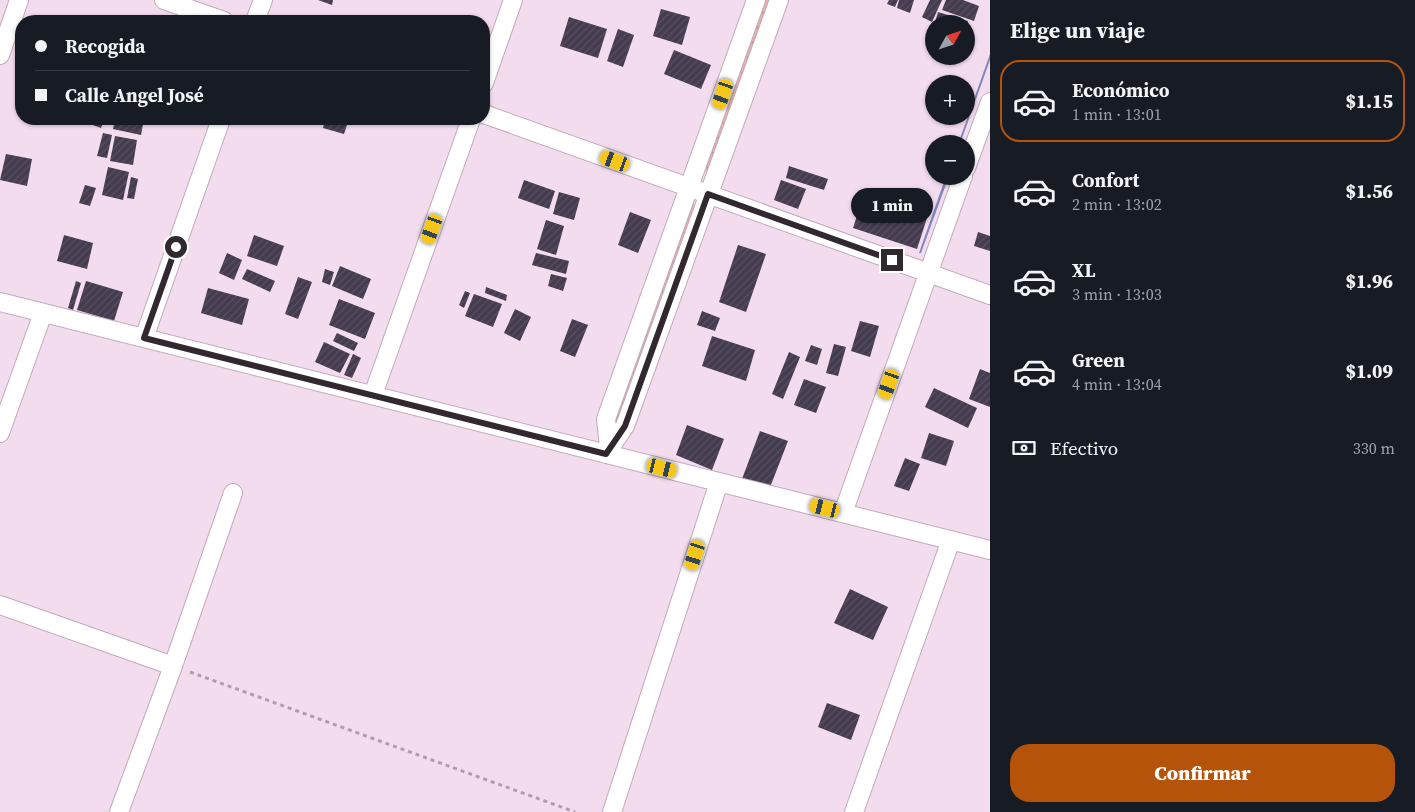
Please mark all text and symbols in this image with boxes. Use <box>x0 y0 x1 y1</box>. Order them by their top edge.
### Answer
north arrow <box>925 15 975 65</box>
map controls <box>925 15 975 185</box>
text: Elige un viaje <box>1010 15 1145 45</box>
text: Recogida <box>65 33 145 59</box>
button: + <box>925 75 975 125</box>
car <box>711 77 734 111</box>
text: Económico <box>1072 77 1170 103</box>
icon: car <box>1012 79 1057 124</box>
text: Calle Angel José <box>65 82 204 108</box>
text: $1.15 <box>1345 88 1393 114</box>
text: 1 min · 13:01 <box>1072 103 1162 125</box>
button: − <box>925 135 975 185</box>
car <box>598 149 631 173</box>
text: Confort <box>1072 167 1139 193</box>
icon: car <box>1012 169 1057 214</box>
text: $1.56 <box>1345 178 1393 204</box>
callout: 1 min <box>851 188 933 222</box>
text: 2 min · 13:02 <box>1072 193 1162 215</box>
text: 1 min <box>871 194 913 216</box>
car <box>419 212 444 246</box>
route start <box>165 236 187 258</box>
route end <box>881 249 903 271</box>
text: XL <box>1072 257 1095 283</box>
icon: car <box>1012 259 1057 304</box>
text: $1.96 <box>1345 268 1393 294</box>
text: 3 min · 13:03 <box>1072 283 1162 305</box>
text: Green <box>1072 347 1125 373</box>
icon: car <box>1012 349 1057 394</box>
text: $1.09 <box>1345 358 1393 384</box>
car <box>876 367 901 401</box>
text: 4 min · 13:04 <box>1072 373 1162 395</box>
icon: cash <box>1010 434 1038 462</box>
text: Efectivo <box>1050 435 1118 461</box>
text: 330 m <box>1353 437 1395 459</box>
car <box>645 457 678 479</box>
car <box>808 497 841 519</box>
car <box>683 538 706 572</box>
button: Confirmar <box>1010 744 1395 802</box>

